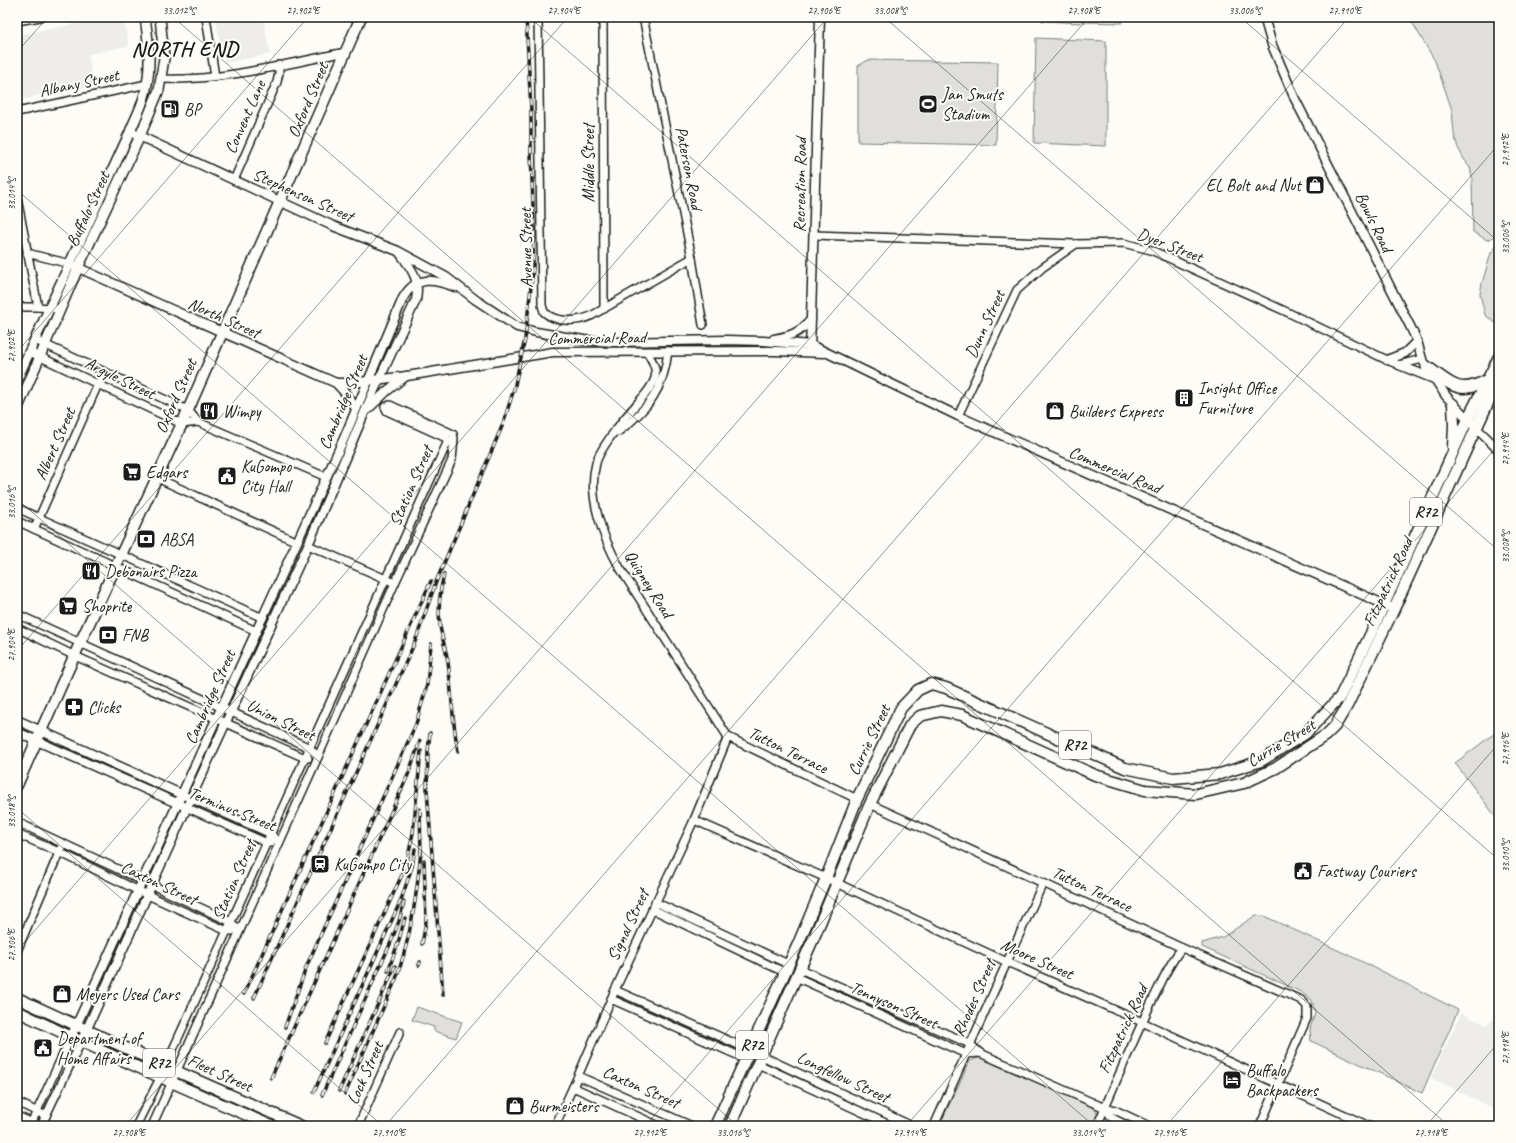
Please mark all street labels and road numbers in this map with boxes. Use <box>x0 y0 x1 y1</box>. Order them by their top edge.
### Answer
street label: Oxford Street <box>283 57 334 141</box>
street label: Albany Street <box>37 64 123 102</box>
street label: Convent Lane <box>220 76 271 157</box>
street label: Middle Street <box>578 121 599 202</box>
street label: Paterson Road <box>671 125 708 214</box>
street label: Recreation Road <box>789 134 811 233</box>
street label: Stephenson Street <box>250 164 359 227</box>
street label: Buffalo Street <box>62 166 115 250</box>
street label: Bowls Road <box>1350 188 1399 258</box>
street label: Avenue Street <box>515 206 537 288</box>
street label: Dyer Street <box>1134 223 1208 268</box>
street label: Dunn Street <box>960 285 1011 361</box>
street label: North Street <box>185 293 265 344</box>
street label: Commercial Road <box>548 327 648 349</box>
street label: Cambridge Street <box>314 349 373 452</box>
street label: Argyle Street <box>81 352 161 405</box>
street label: Oxford Street <box>150 353 203 437</box>
street label: Albert Street <box>30 402 81 483</box>
street label: Station Street <box>384 441 439 529</box>
street label: Commercial Road <box>1066 441 1166 500</box>
road number: R72 <box>1410 498 1442 526</box>
street label: Fitzpatrick Road <box>1358 531 1419 630</box>
street label: Quigney Road <box>620 546 679 624</box>
street label: Cambridge Street <box>180 645 241 747</box>
street label: Union Street <box>243 694 321 747</box>
street label: Currie Street <box>843 699 896 779</box>
street label: Currie Street <box>1243 713 1321 772</box>
street label: Tutton Terrace <box>745 722 832 779</box>
road number: R72 <box>1059 731 1091 759</box>
street label: Terminus Street <box>185 782 281 837</box>
street label: Station Street <box>207 835 262 923</box>
street label: Caxton Street <box>118 856 203 911</box>
street label: Tutton Terrace <box>1049 861 1136 917</box>
street label: Signal Street <box>602 884 655 964</box>
street label: Moore Street <box>998 934 1078 985</box>
street label: Rhodes Street <box>948 954 1001 1040</box>
street label: Tennyson Street <box>847 976 943 1034</box>
street label: Fitzpatrick Road <box>1093 978 1154 1077</box>
road number: R72 <box>736 1031 768 1059</box>
street label: Lock Street <box>342 1036 389 1108</box>
street label: Longfellow Street <box>794 1047 894 1108</box>
road number: R72 <box>143 1049 175 1077</box>
street label: Fleet Street <box>184 1049 258 1097</box>
street label: Caxton Street <box>599 1061 685 1114</box>

